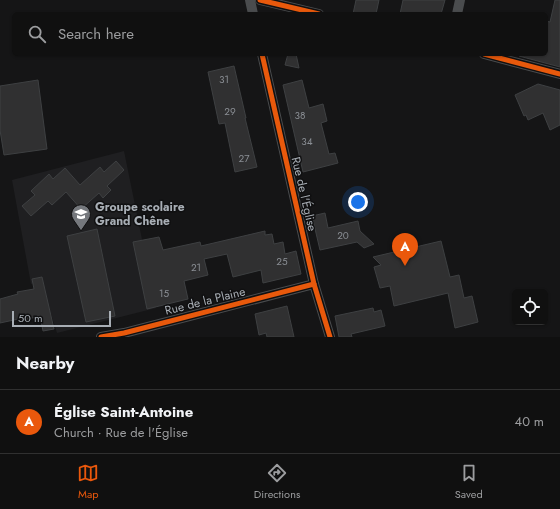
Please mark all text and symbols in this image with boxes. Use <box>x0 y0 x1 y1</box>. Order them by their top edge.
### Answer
search box <box>12 12 548 56</box>
icon: search <box>26 23 48 45</box>
text: Search here <box>58 23 134 45</box>
house number: 31 <box>219 72 229 87</box>
house number: 29 <box>224 104 236 119</box>
house number: 38 <box>295 108 305 123</box>
house number: 34 <box>301 134 313 149</box>
house number: 27 <box>239 151 250 166</box>
street label: Rue de l'Église <box>287 155 321 233</box>
your location <box>348 192 368 212</box>
place label: Groupe scolaire Grand Chêne <box>95 198 185 230</box>
school or university icon: Groupe scolaire Grand Chêne <box>70 203 92 231</box>
house number: 20 <box>337 228 349 243</box>
pin: A <box>392 233 418 266</box>
house number: 25 <box>276 254 288 269</box>
house number: 21 <box>191 260 201 275</box>
street label: Rue de la Plaine <box>163 282 247 320</box>
house number: 15 <box>159 286 169 301</box>
map controls <box>512 289 548 325</box>
button: locate <box>512 289 548 325</box>
scale bar <box>12 309 111 328</box>
text: 50 m <box>18 310 43 326</box>
text: Nearby <box>16 351 74 375</box>
text: Église Saint-Antoine <box>54 401 193 423</box>
text: A <box>24 412 34 431</box>
text: 40 m <box>515 412 544 431</box>
text: Church · Rue de l'Église <box>54 423 188 442</box>
tab: Map <box>77 462 99 502</box>
tab: Directions <box>254 462 300 502</box>
tab: Saved <box>455 462 483 502</box>

